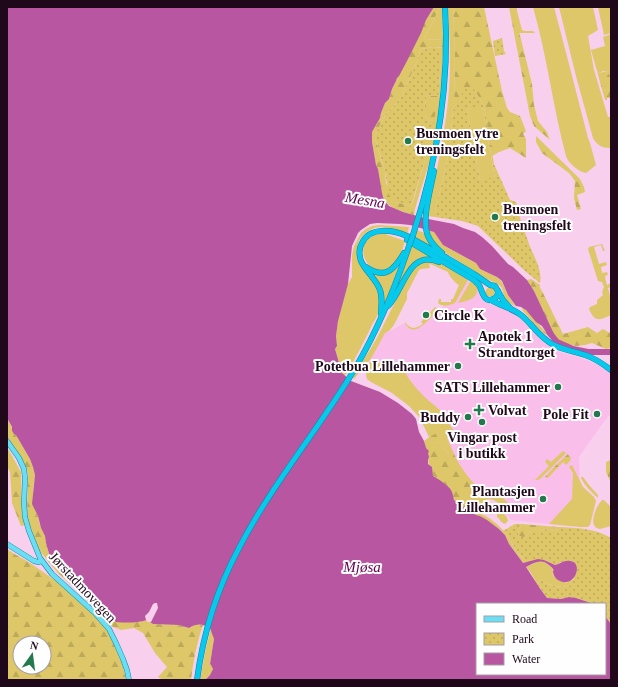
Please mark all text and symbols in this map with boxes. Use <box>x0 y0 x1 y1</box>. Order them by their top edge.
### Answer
place label: Busmoen ytre treningsfelt <box>416 126 499 157</box>
marker: Busmoen ytre treningsfelt <box>403 136 413 146</box>
water label: Mesna <box>343 189 386 211</box>
place label: Busmoen treningsfelt <box>503 202 572 233</box>
marker: Busmoen treningsfelt <box>490 212 500 222</box>
place label: Circle K <box>434 308 485 323</box>
marker: Circle K <box>421 310 431 320</box>
place label: Apotek 1 Strandtorget <box>478 329 555 360</box>
marker: Apotek 1 Strandtorget <box>465 339 475 349</box>
place label: Potetbua Lillehammer <box>315 359 450 374</box>
marker: Potetbua Lillehammer <box>453 361 463 371</box>
place label: SATS Lillehammer <box>435 380 550 395</box>
marker: SATS Lillehammer <box>553 382 563 392</box>
place label: Volvat <box>488 403 527 418</box>
marker: Volvat <box>473 404 485 416</box>
place label: Pole Fit <box>543 407 589 422</box>
marker: Pole Fit <box>592 409 602 419</box>
place label: Buddy <box>420 410 460 425</box>
marker: Buddy <box>463 412 473 422</box>
marker: Vingar post i butikk <box>477 417 487 427</box>
place label: Vingar post i butikk <box>447 430 517 461</box>
place label: Plantasjen Lillehammer <box>457 484 535 515</box>
marker: Plantasjen Lillehammer <box>538 494 548 504</box>
street label: Jørstadmovegen <box>46 549 119 626</box>
water label: Mjøsa <box>342 559 381 575</box>
legend <box>476 603 606 675</box>
text: Road <box>512 612 537 626</box>
text: Park <box>512 632 534 646</box>
north arrow <box>12 635 52 675</box>
text: N <box>29 639 40 652</box>
text: Water <box>512 652 540 666</box>

